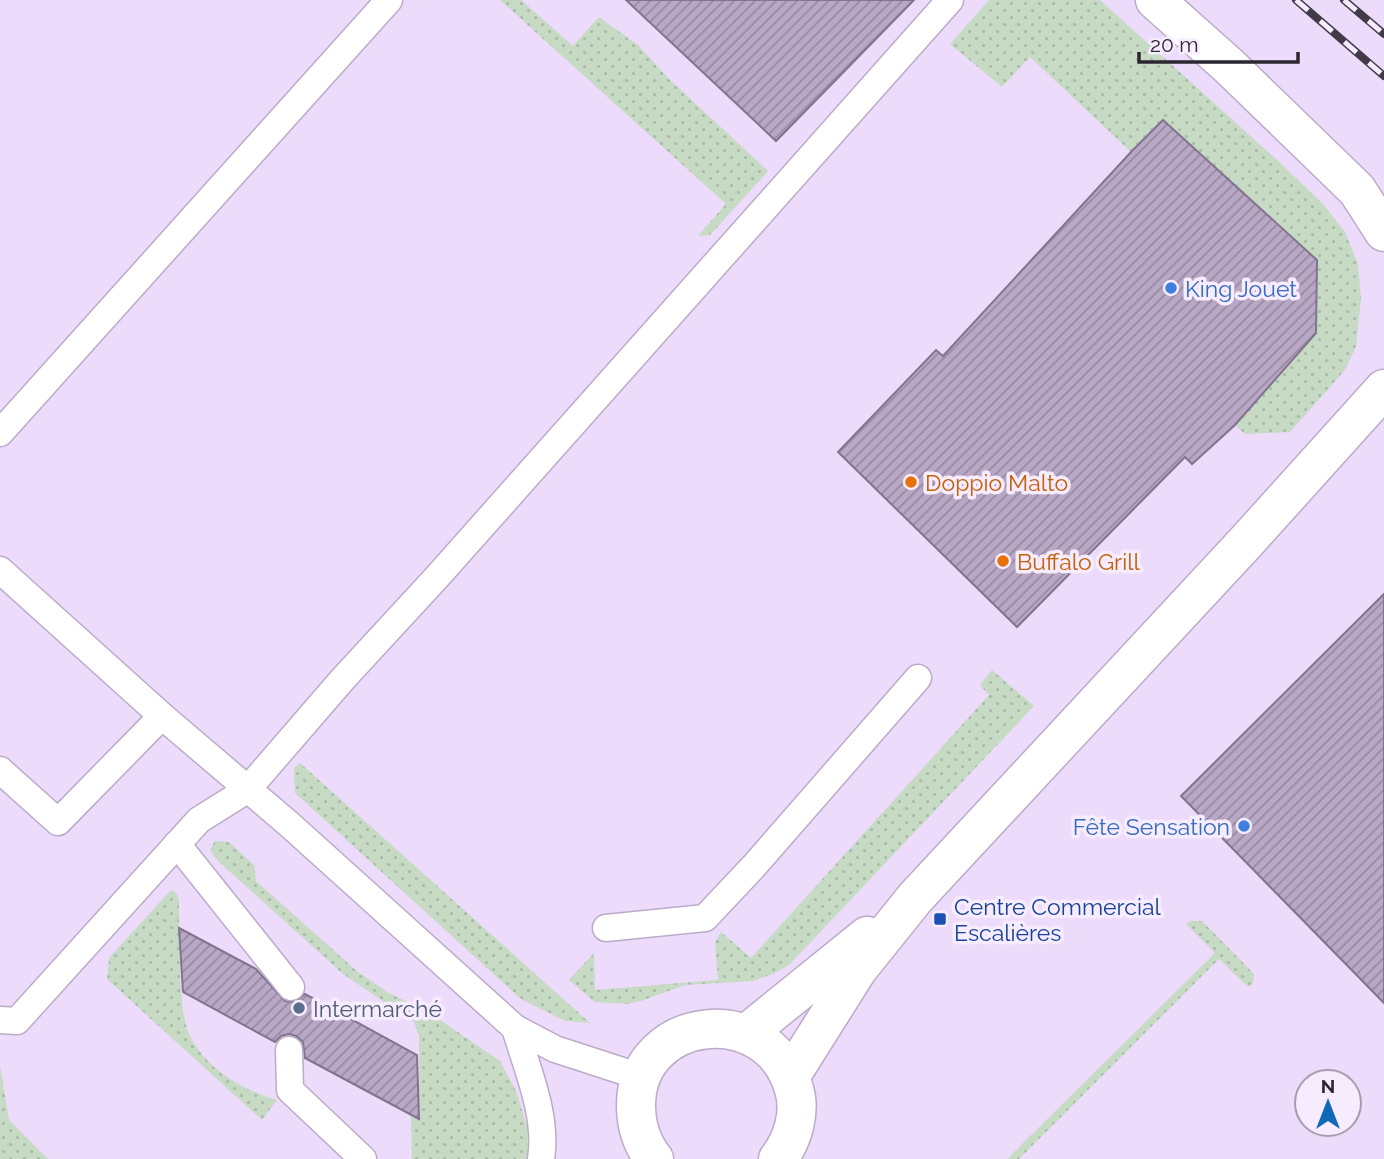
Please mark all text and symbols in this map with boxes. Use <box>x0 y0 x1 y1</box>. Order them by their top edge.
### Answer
scale bar <box>1139 21 1298 65</box>
text: 20 m <box>1150 32 1198 57</box>
place label: King Jouet <box>1185 275 1297 302</box>
marker: King Jouet <box>1163 280 1179 296</box>
place label: Doppio Malto <box>925 469 1068 496</box>
marker: Doppio Malto <box>903 474 919 490</box>
place label: Buffalo Grill <box>1017 548 1140 575</box>
marker: Buffalo Grill <box>995 553 1011 569</box>
place label: Fête Sensation <box>1073 813 1230 840</box>
marker: Fête Sensation <box>1236 818 1252 834</box>
place label: Centre Commercial Escalières <box>954 893 1161 946</box>
marker: Centre Commercial Escalières <box>932 911 948 927</box>
place label: Intermarché <box>313 995 442 1022</box>
marker: Intermarché <box>291 1000 307 1016</box>
north arrow <box>1293 1068 1363 1138</box>
text: N <box>1321 1075 1335 1097</box>

